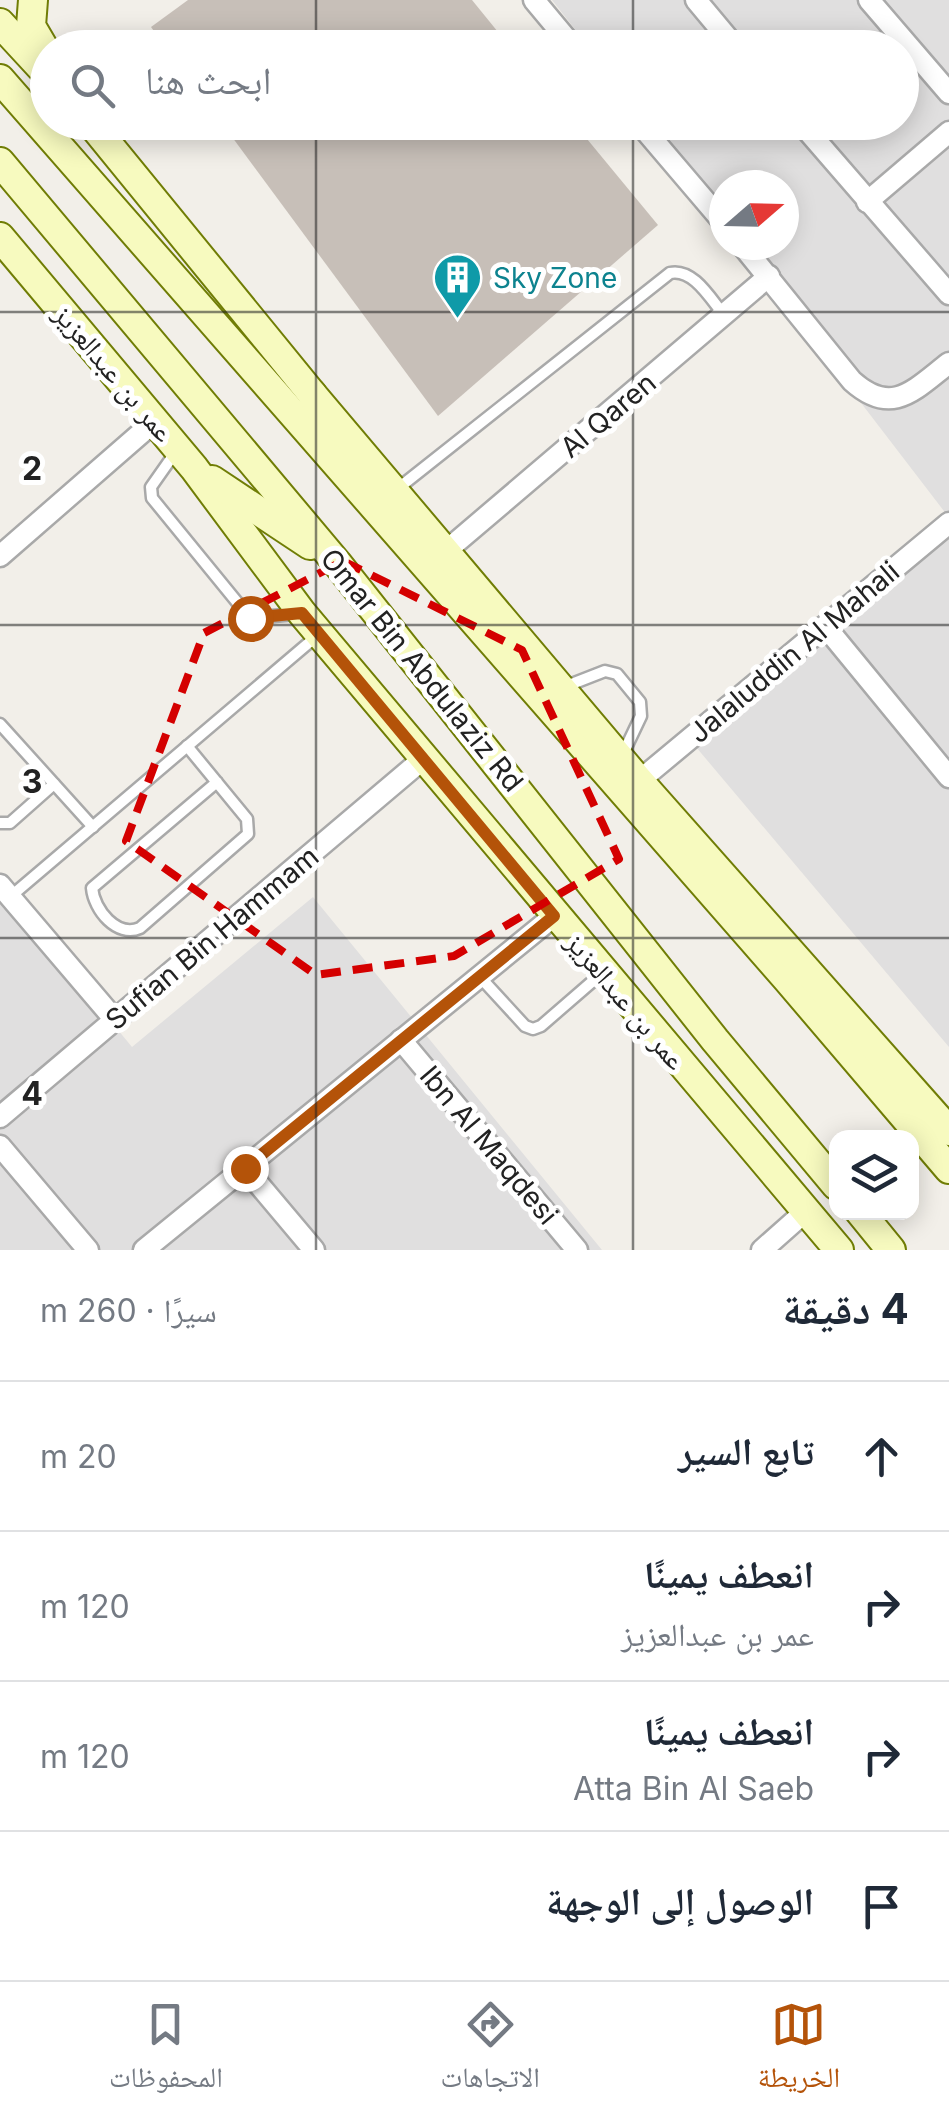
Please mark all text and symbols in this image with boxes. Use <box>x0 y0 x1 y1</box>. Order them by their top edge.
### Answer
search box <box>30 30 919 140</box>
text: ابحث هنا <box>145 57 272 103</box>
icon: search <box>65 58 120 113</box>
north arrow <box>709 170 799 260</box>
building icon: Sky Zone <box>432 252 484 320</box>
place label: Sky Zone <box>493 261 617 295</box>
street label: عمر بن عبدالعزيز <box>45 297 181 449</box>
street label: Al Qaren <box>553 365 663 465</box>
text: 2 <box>22 449 42 488</box>
street label: Omar Bin Abdulaziz Rd <box>314 542 530 798</box>
street label: Jalaluddin Al Mahali <box>682 554 906 750</box>
route start <box>228 596 274 642</box>
text: 3 <box>22 762 42 801</box>
street label: Sufian Bin Hammam <box>99 839 325 1037</box>
street label: عمر بن عبدالعزيز <box>557 925 693 1077</box>
street label: Ibn Al Maqdesi <box>413 1059 565 1231</box>
text: 4 <box>21 1074 43 1113</box>
map controls <box>829 1130 919 1220</box>
button: layers <box>829 1130 919 1220</box>
route end <box>223 1146 269 1192</box>
text: 4 دقيقة <box>782 1283 909 1334</box>
text: سيرًا · 260 m <box>40 1291 217 1330</box>
text: تابع السير <box>678 1428 814 1474</box>
icon: ahead <box>854 1429 909 1484</box>
text: 20 m <box>40 1437 117 1476</box>
text: انعطف يمينًا <box>644 1551 814 1597</box>
icon: right <box>854 1579 909 1634</box>
text: 120 m <box>40 1587 130 1626</box>
text: عمر بن عبدالعزيز <box>621 1615 814 1654</box>
text: انعطف يمينًا <box>644 1708 814 1754</box>
icon: right <box>854 1729 909 1784</box>
text: 120 m <box>40 1737 130 1776</box>
text: Atta Bin Al Saeb <box>573 1769 814 1808</box>
text: الوصول إلى الوجهة <box>546 1878 814 1924</box>
icon: arrive <box>854 1879 909 1934</box>
tab: المحفوظات <box>109 1997 223 2105</box>
tab: الاتجاهات <box>441 1997 540 2105</box>
tab: الخريطة <box>758 1997 840 2105</box>

